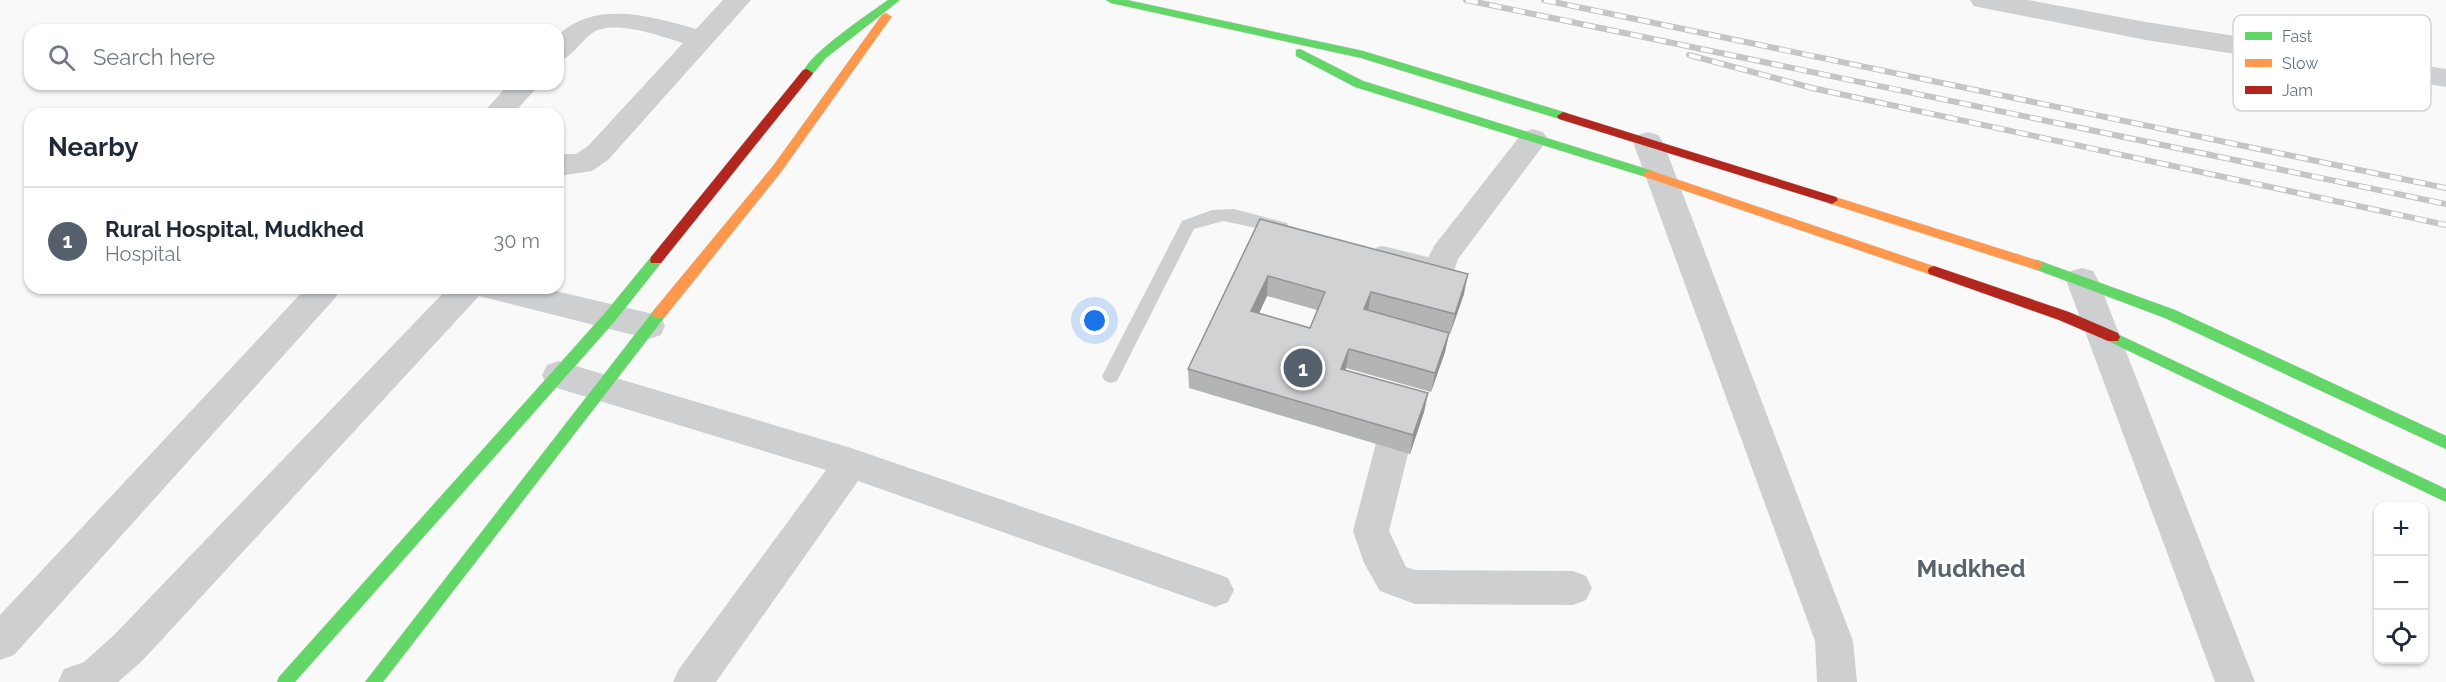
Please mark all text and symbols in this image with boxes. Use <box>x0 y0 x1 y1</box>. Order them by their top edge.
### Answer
legend <box>2233 15 2431 111</box>
search box <box>24 24 564 90</box>
text: Fast <box>2282 27 2313 46</box>
icon: search <box>45 41 78 74</box>
text: Search here <box>93 44 215 70</box>
text: Slow <box>2282 54 2318 73</box>
text: Jam <box>2282 81 2313 100</box>
text: Nearby <box>48 132 138 162</box>
text: Rural Hospital, Mudkhed <box>105 216 364 242</box>
text: 1 <box>63 229 72 253</box>
text: 30 m <box>494 229 540 253</box>
text: Hospital <box>105 242 181 266</box>
your location <box>1080 306 1109 335</box>
pin: 1 <box>1284 346 1322 391</box>
map controls <box>2374 502 2428 664</box>
button: + <box>2374 502 2428 556</box>
district label: Mudkhed <box>1917 554 2025 583</box>
button: − <box>2374 556 2428 610</box>
button: locate <box>2374 610 2428 664</box>

